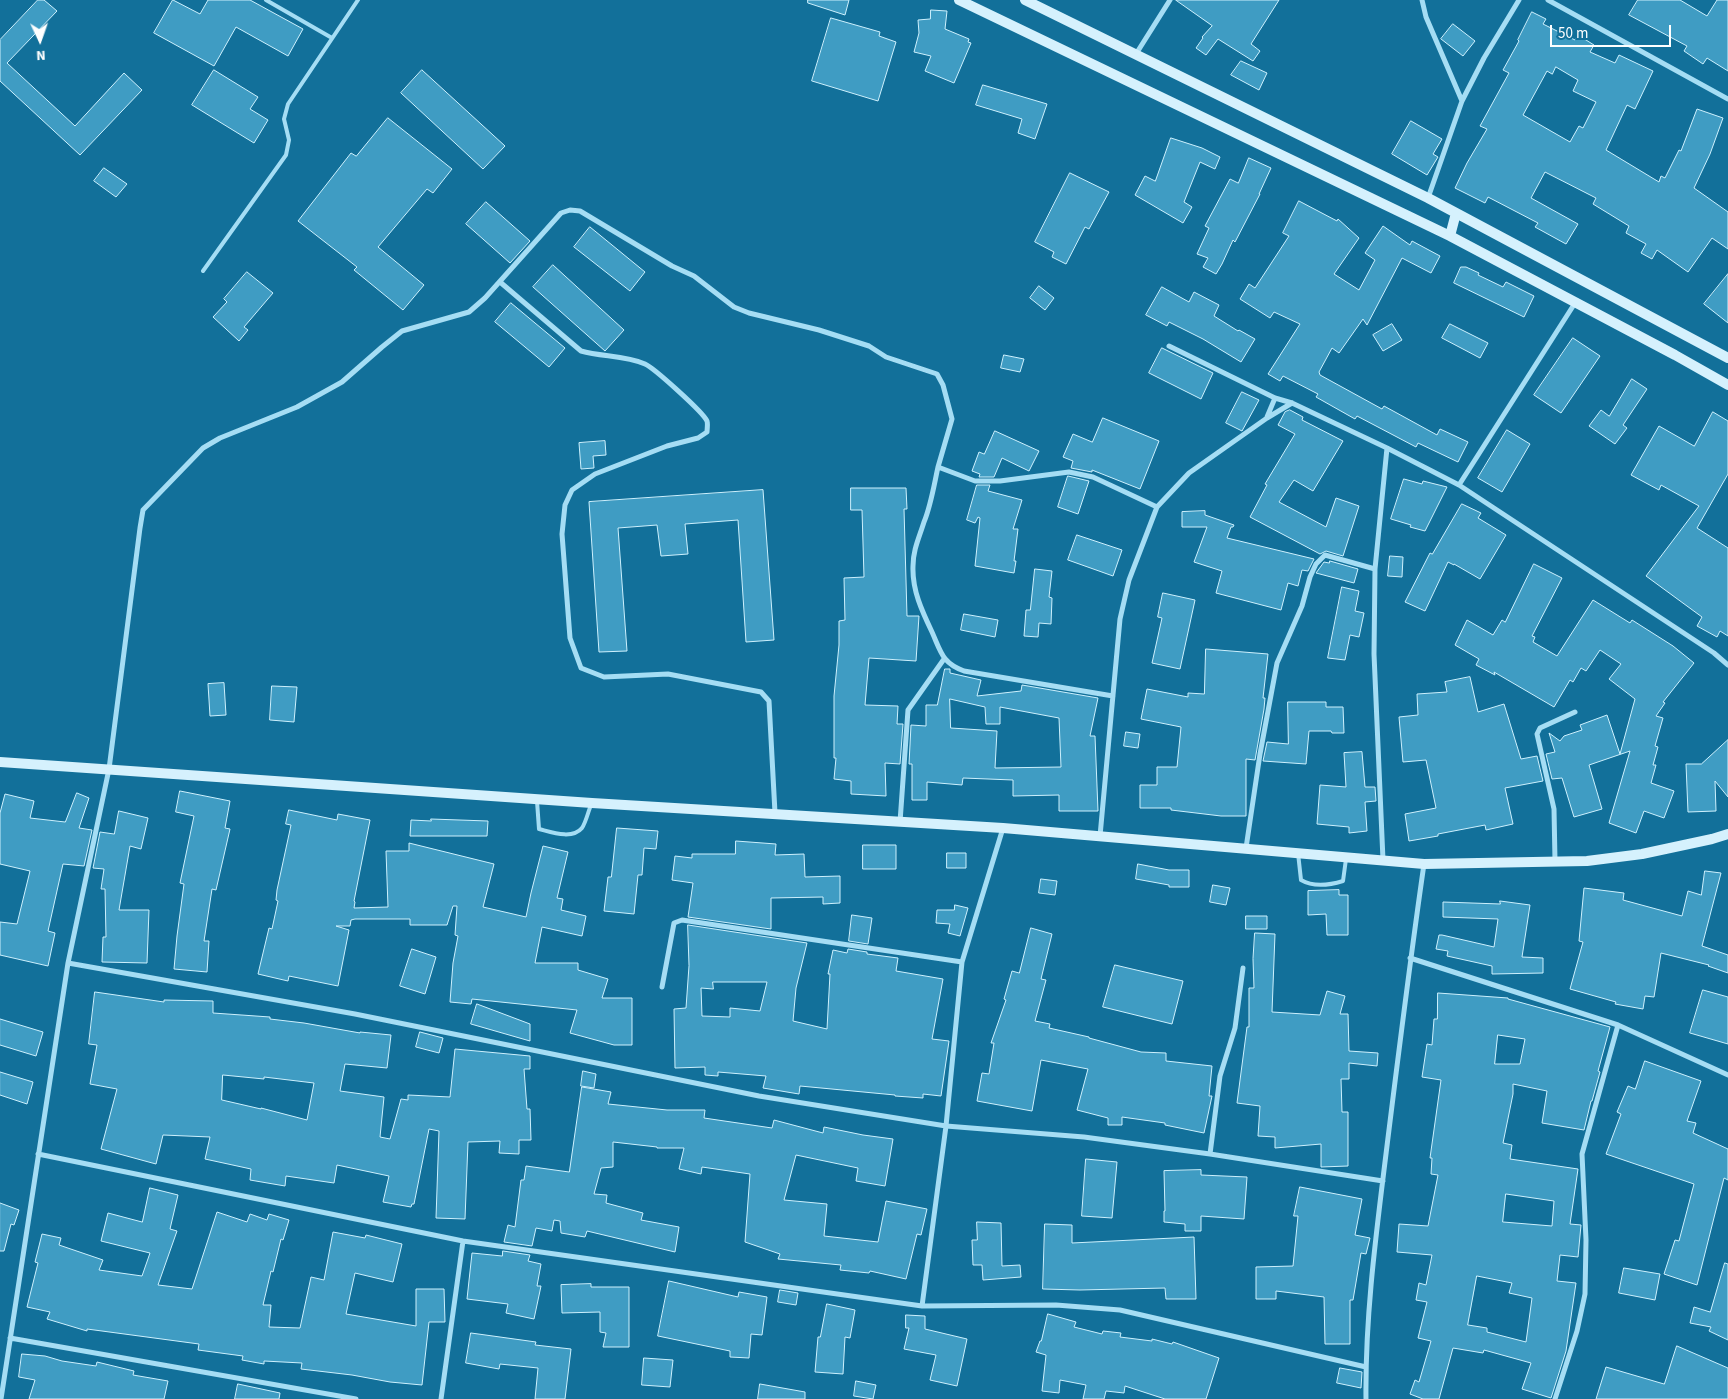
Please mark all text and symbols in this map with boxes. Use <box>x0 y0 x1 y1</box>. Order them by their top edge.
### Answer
north arrow <box>15 15 65 65</box>
scale bar <box>1553 15 1674 47</box>
text: 50 m <box>1558 23 1588 44</box>
text: N <box>36 45 46 65</box>

